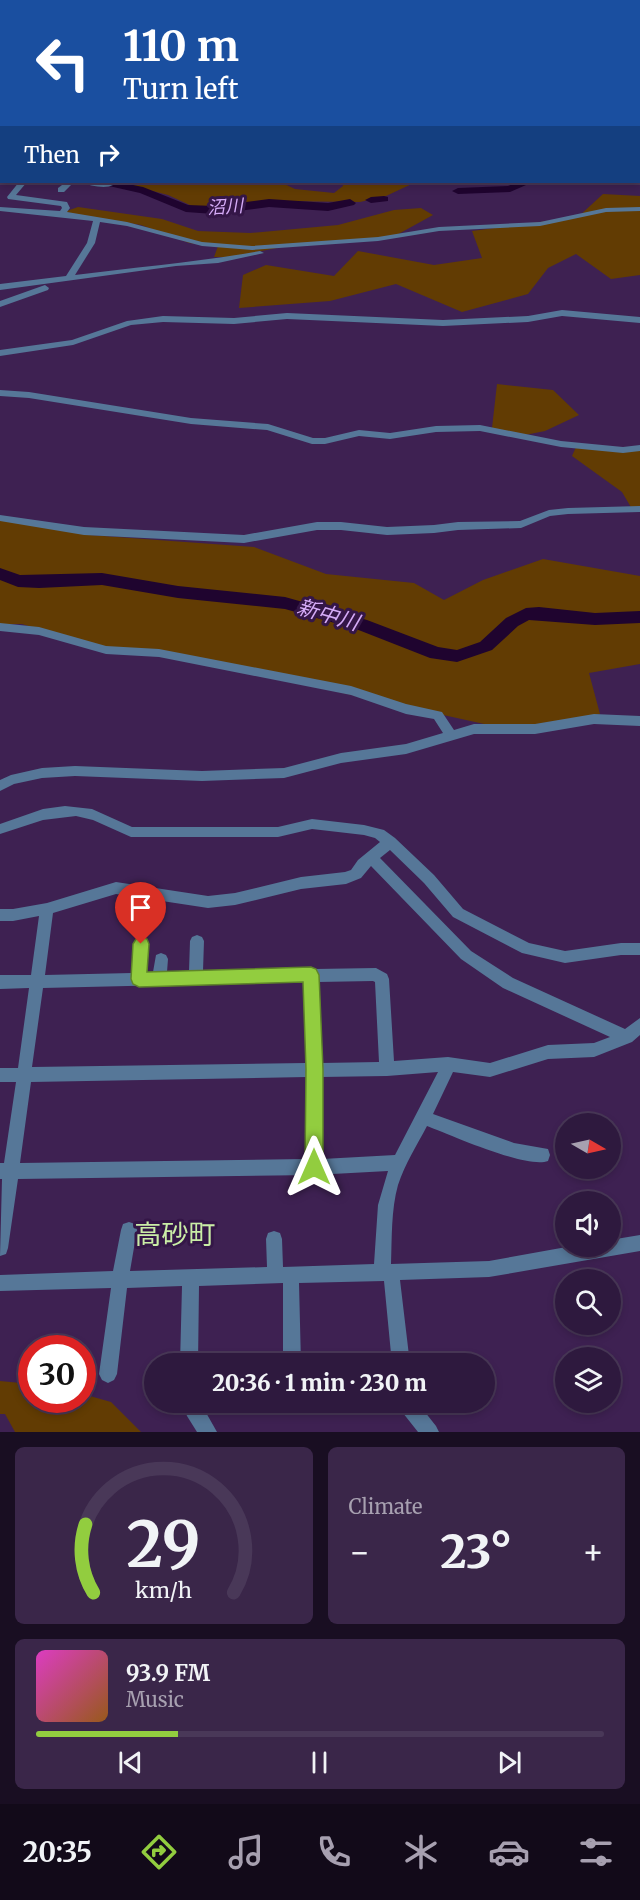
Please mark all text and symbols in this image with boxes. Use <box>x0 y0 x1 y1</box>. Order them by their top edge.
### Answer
text: 110 m <box>123 20 239 72</box>
icon: left <box>24 24 102 102</box>
text: Turn left <box>123 72 238 106</box>
icon: right <box>92 138 125 171</box>
text: Then <box>24 141 80 169</box>
water label: 沼川 <box>206 194 246 219</box>
water label: 新中川 <box>294 593 364 637</box>
pin <box>115 882 166 944</box>
icon: arrive <box>124 891 157 924</box>
north arrow <box>555 1113 621 1179</box>
map controls <box>555 1113 621 1413</box>
position arrow <box>282 1135 346 1199</box>
button: sound <box>555 1191 621 1257</box>
district label: 高砂町 <box>135 1217 216 1251</box>
button: search <box>555 1269 621 1335</box>
speed limit sign: 30 <box>18 1335 96 1413</box>
button: layers <box>555 1347 621 1413</box>
text: 20:36 · 1 min · 230 m <box>212 1369 427 1397</box>
text: Climate <box>349 1494 423 1519</box>
text: 29 <box>127 1506 201 1584</box>
text: 23° <box>440 1524 512 1580</box>
text: − <box>349 1532 371 1573</box>
text: + <box>582 1532 604 1573</box>
text: km/h <box>135 1577 192 1604</box>
text: 93.9 FM <box>126 1659 210 1687</box>
text: Music <box>126 1687 184 1712</box>
icon: previous <box>114 1746 147 1779</box>
icon: pause <box>303 1746 336 1779</box>
icon: next <box>493 1746 526 1779</box>
icon: directions <box>138 1831 180 1873</box>
icon: music <box>225 1831 267 1873</box>
icon: phone <box>313 1831 355 1873</box>
icon: climate <box>400 1831 442 1873</box>
icon: car <box>488 1831 530 1873</box>
icon: filters <box>575 1831 617 1873</box>
text: 20:35 <box>23 1835 92 1869</box>

